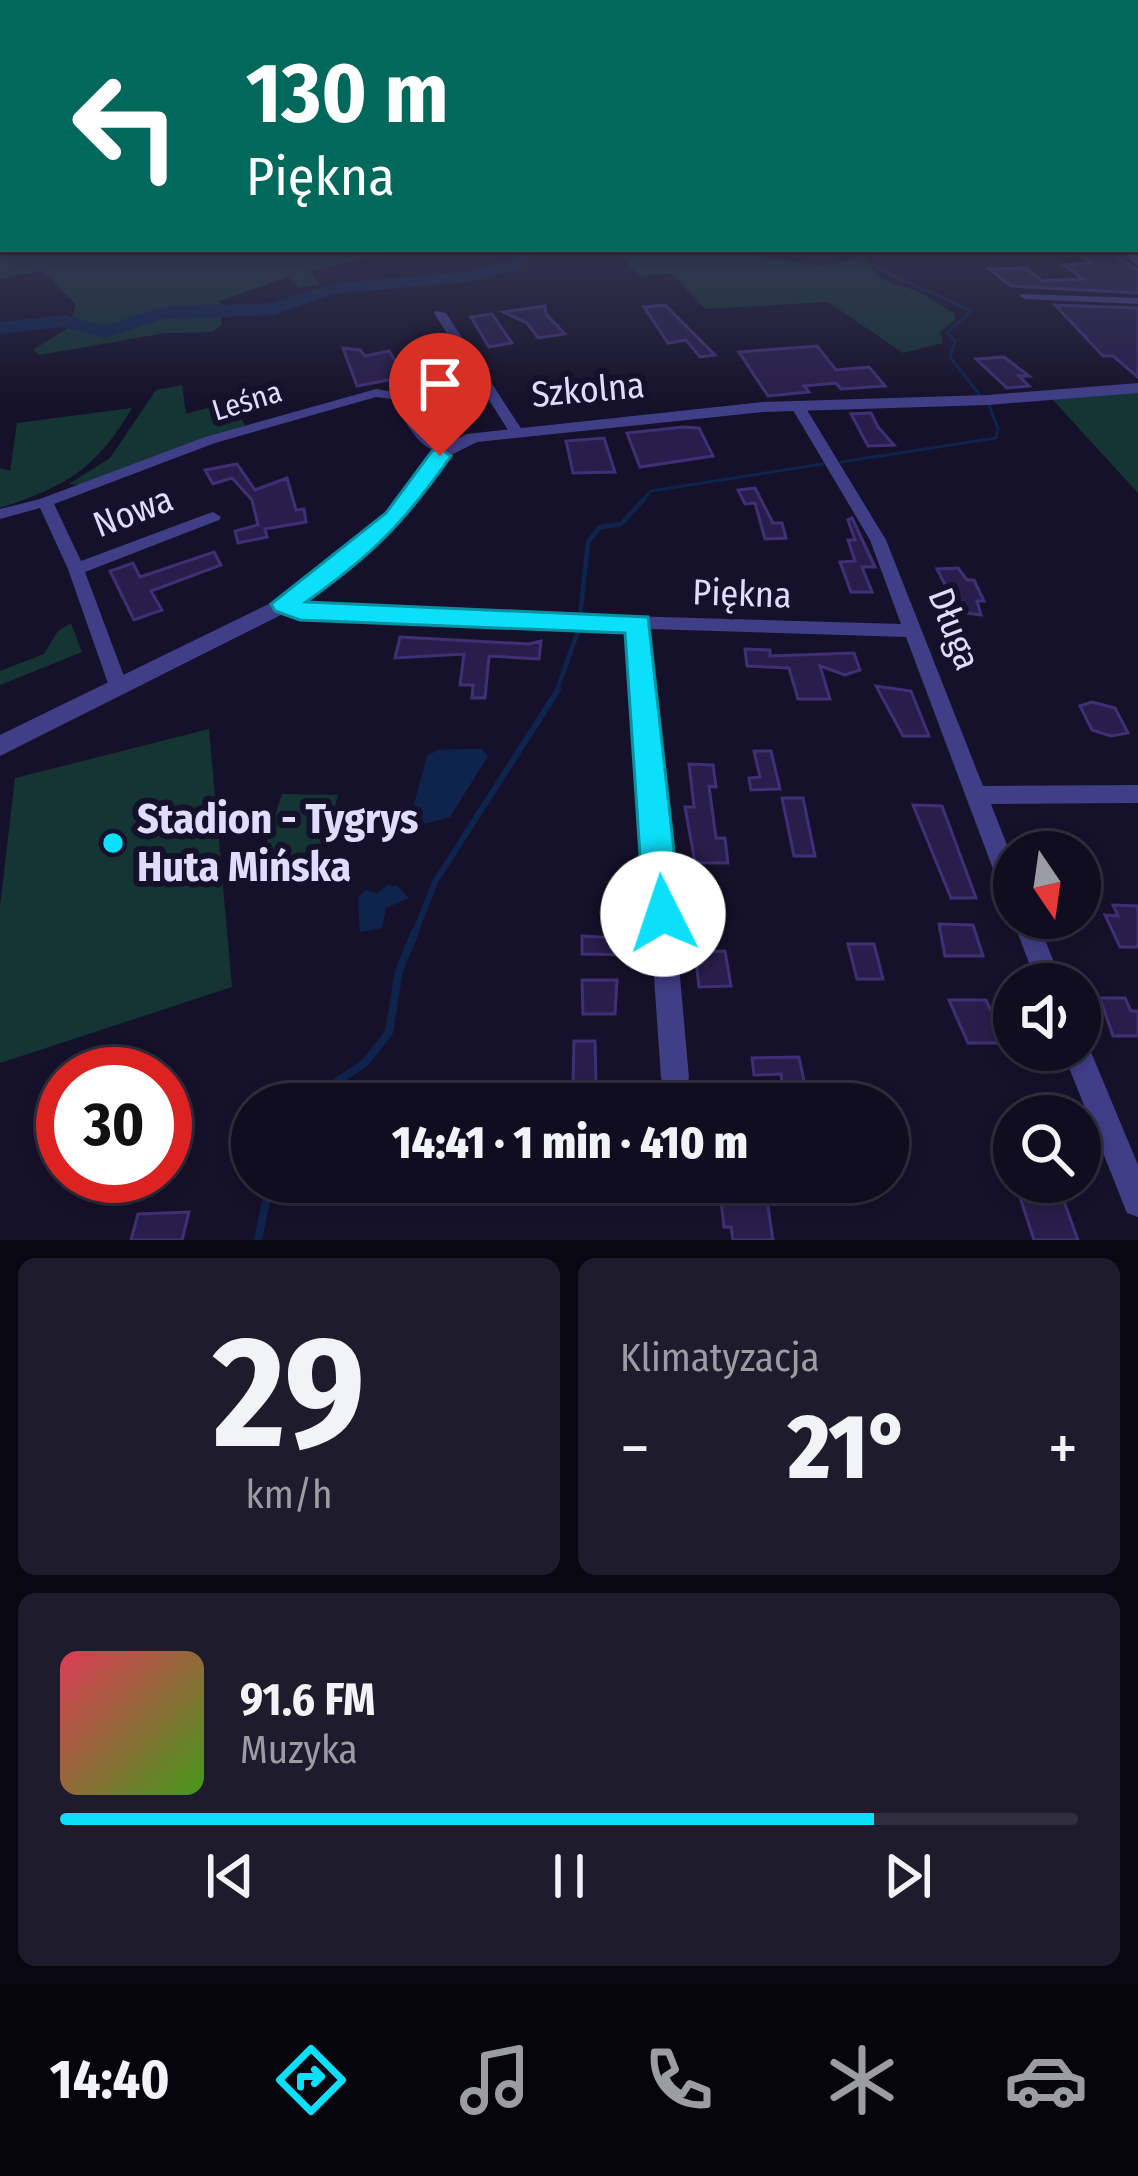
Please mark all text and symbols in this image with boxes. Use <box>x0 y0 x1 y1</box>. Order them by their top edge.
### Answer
text: 130 m <box>246 43 449 144</box>
icon: left <box>48 48 204 204</box>
text: Piękna <box>246 145 395 209</box>
pin <box>389 333 491 456</box>
icon: arrive <box>407 351 473 417</box>
street label: Szkolna <box>530 363 646 417</box>
street label: Leśna <box>208 373 286 429</box>
street label: Nowa <box>87 477 179 547</box>
street label: Piękna <box>692 570 792 618</box>
street label: Długa <box>918 582 990 676</box>
place label: Stadion - Tygrys Huta Mińska <box>137 794 418 892</box>
marker: Stadion - Tygrys Huta Mińska <box>100 830 126 856</box>
north arrow <box>993 831 1101 939</box>
map controls <box>993 831 1101 1203</box>
position arrow <box>600 851 726 977</box>
button: sound <box>993 963 1101 1071</box>
speed limit sign: 30 <box>36 1047 192 1203</box>
button: search <box>993 1095 1101 1203</box>
text: 14:41 · 1 min · 410 m <box>392 1116 748 1170</box>
text: 29 <box>213 1300 365 1487</box>
text: Klimatyzacja <box>620 1335 820 1381</box>
text: 21° <box>788 1394 910 1502</box>
text: − <box>620 1409 650 1488</box>
text: + <box>1048 1409 1078 1488</box>
text: km/h <box>246 1472 332 1518</box>
text: 91.6 FM <box>240 1673 375 1727</box>
text: Muzyka <box>240 1727 358 1773</box>
icon: previous <box>197 1843 263 1909</box>
icon: pause <box>536 1843 602 1909</box>
icon: next <box>875 1843 941 1909</box>
icon: directions <box>269 2038 353 2122</box>
icon: music <box>453 2038 537 2122</box>
icon: phone <box>637 2038 721 2122</box>
icon: climate <box>820 2038 904 2122</box>
icon: car <box>1004 2038 1088 2122</box>
text: 14:40 <box>50 2048 170 2112</box>

